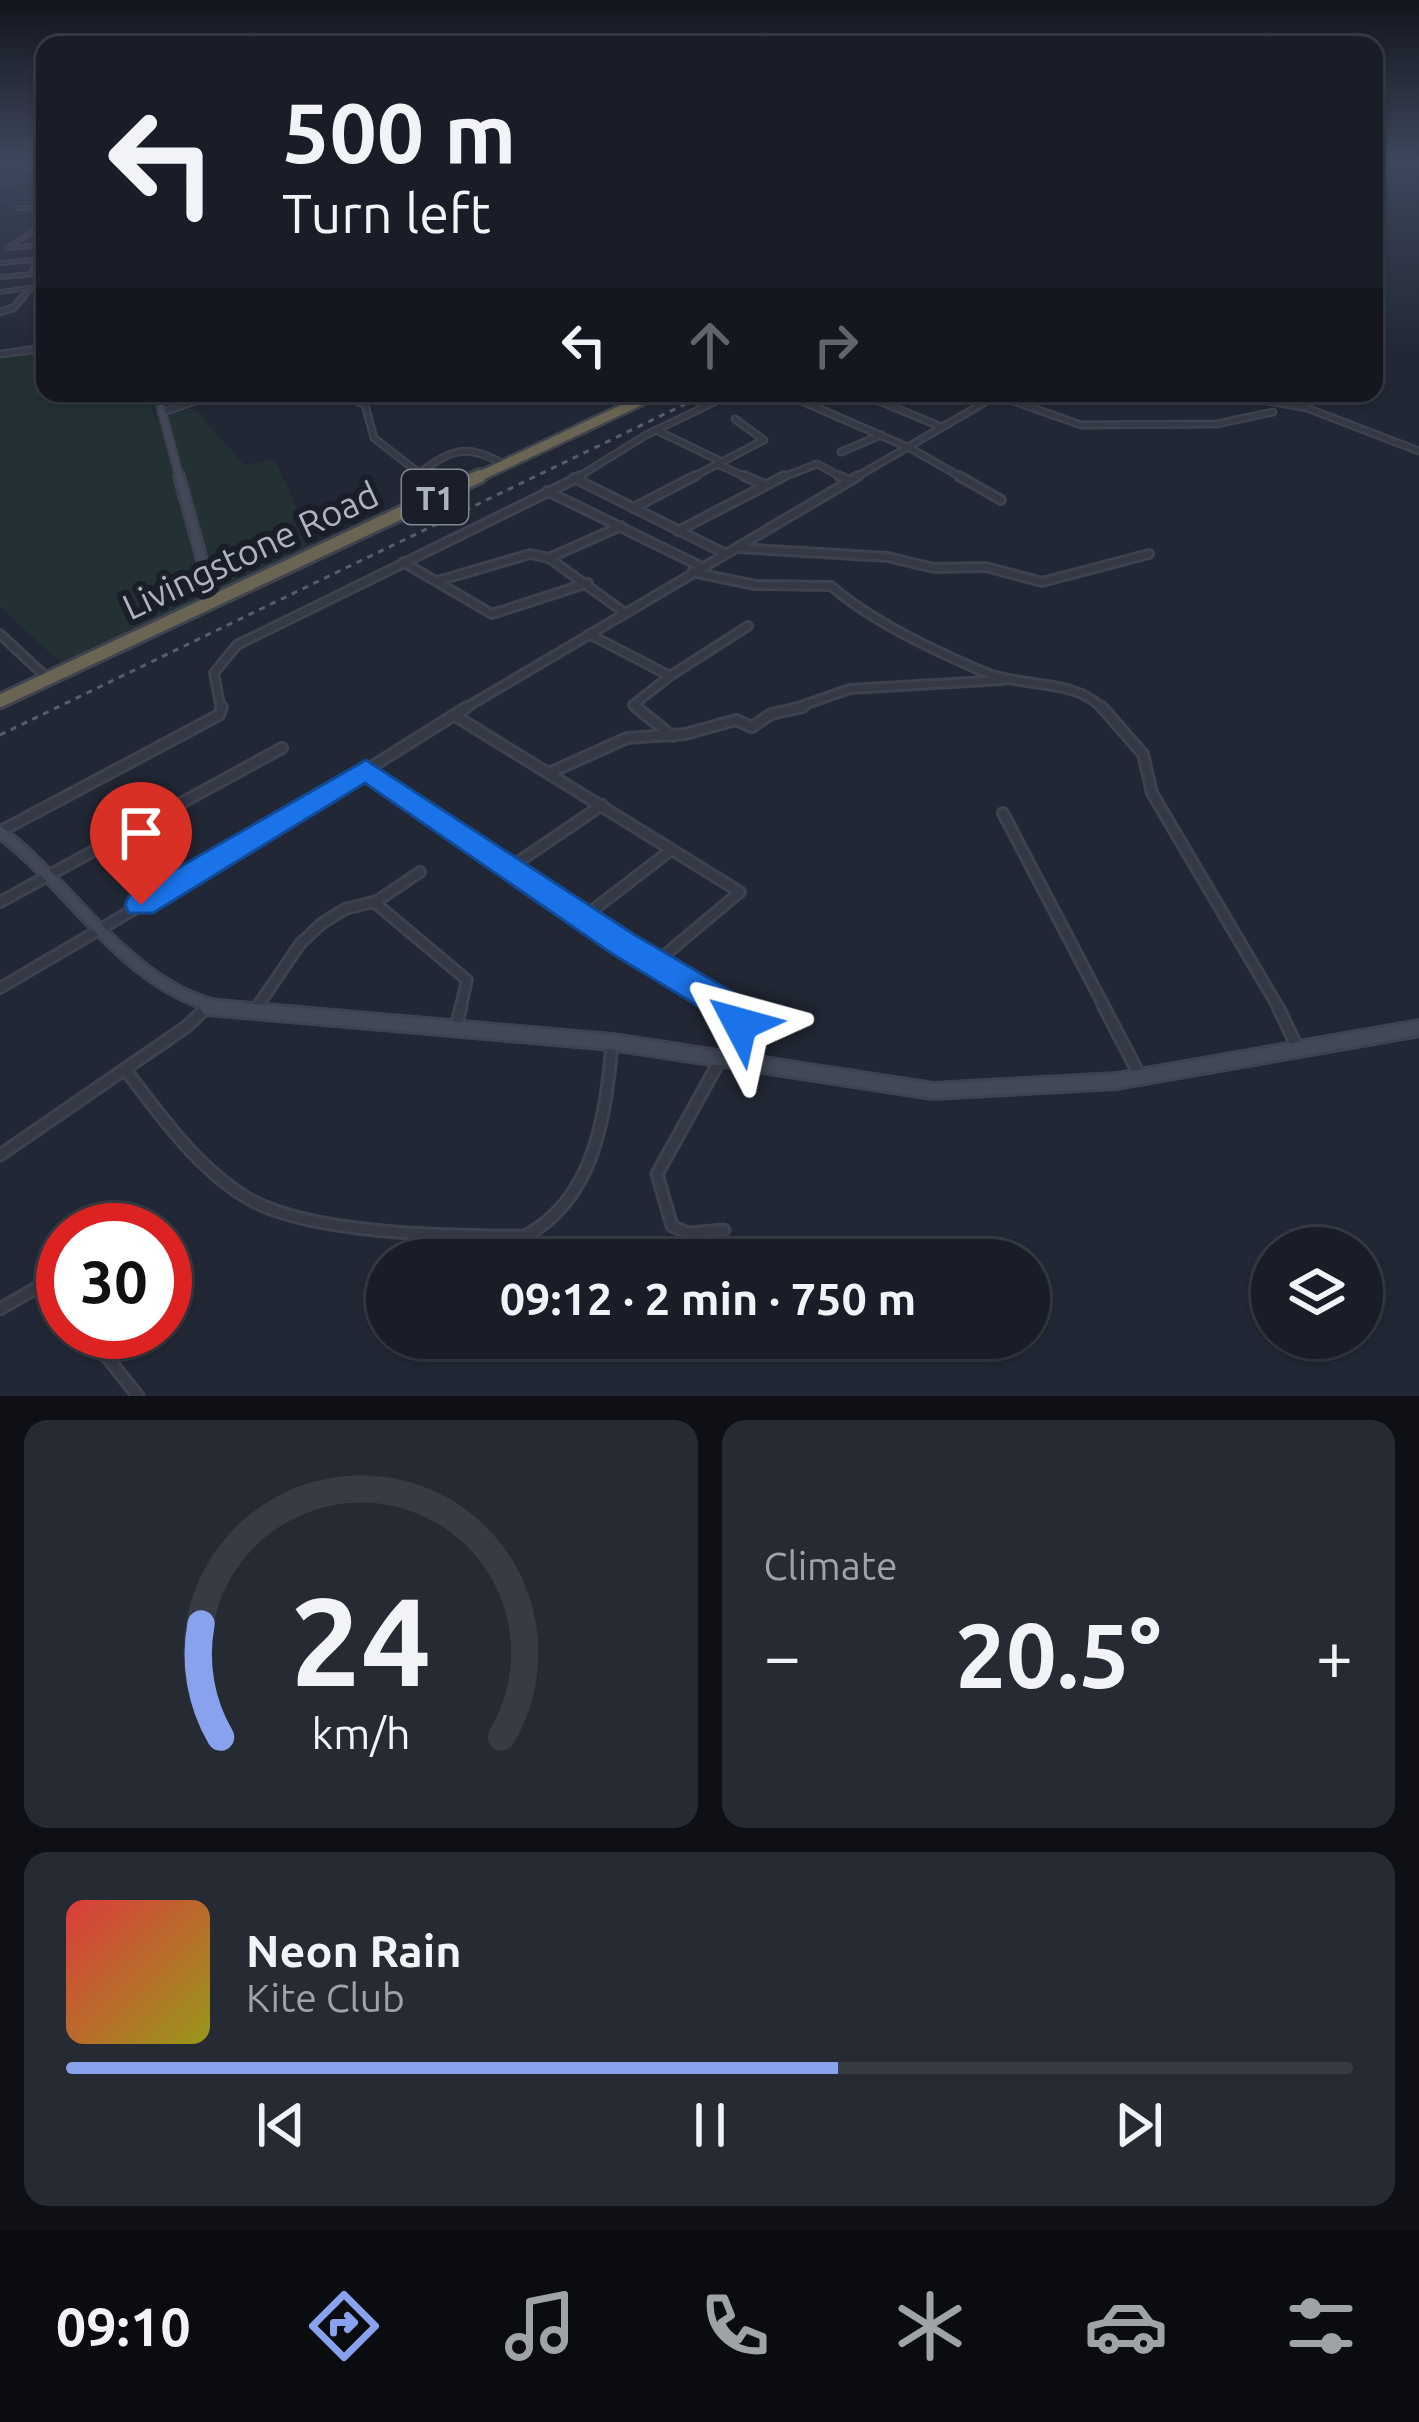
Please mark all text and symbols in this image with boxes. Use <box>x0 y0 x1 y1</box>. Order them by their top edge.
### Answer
icon: left <box>84 84 240 240</box>
text: 500 m <box>282 85 516 179</box>
text: Turn left <box>282 183 491 243</box>
icon: left <box>551 312 617 378</box>
icon: ahead <box>677 312 743 378</box>
icon: right <box>803 312 869 378</box>
road number: T1 <box>402 470 468 524</box>
street label: Livingstone Road <box>116 473 384 627</box>
pin <box>90 782 192 905</box>
icon: arrive <box>108 800 174 866</box>
position arrow <box>677 961 803 1087</box>
speed limit sign: 30 <box>36 1203 192 1359</box>
map controls <box>1251 1227 1383 1359</box>
button: layers <box>1251 1227 1383 1359</box>
text: 09:12 · 2 min · 750 m <box>500 1273 916 1324</box>
text: Climate <box>764 1544 898 1587</box>
text: 24 <box>290 1570 431 1710</box>
text: 20.5° <box>955 1604 1161 1705</box>
text: − <box>764 1618 801 1692</box>
text: + <box>1316 1618 1353 1692</box>
text: km/h <box>311 1709 410 1757</box>
text: Neon Rain <box>246 1925 461 1976</box>
text: Kite Club <box>246 1976 405 2019</box>
icon: previous <box>248 2092 314 2158</box>
icon: pause <box>677 2092 743 2158</box>
icon: next <box>1106 2092 1172 2158</box>
icon: directions <box>302 2284 386 2368</box>
icon: music <box>498 2284 582 2368</box>
icon: phone <box>693 2284 777 2368</box>
icon: climate <box>888 2284 972 2368</box>
icon: car <box>1084 2284 1168 2368</box>
icon: filters <box>1279 2284 1363 2368</box>
text: 09:10 <box>56 2296 191 2356</box>

